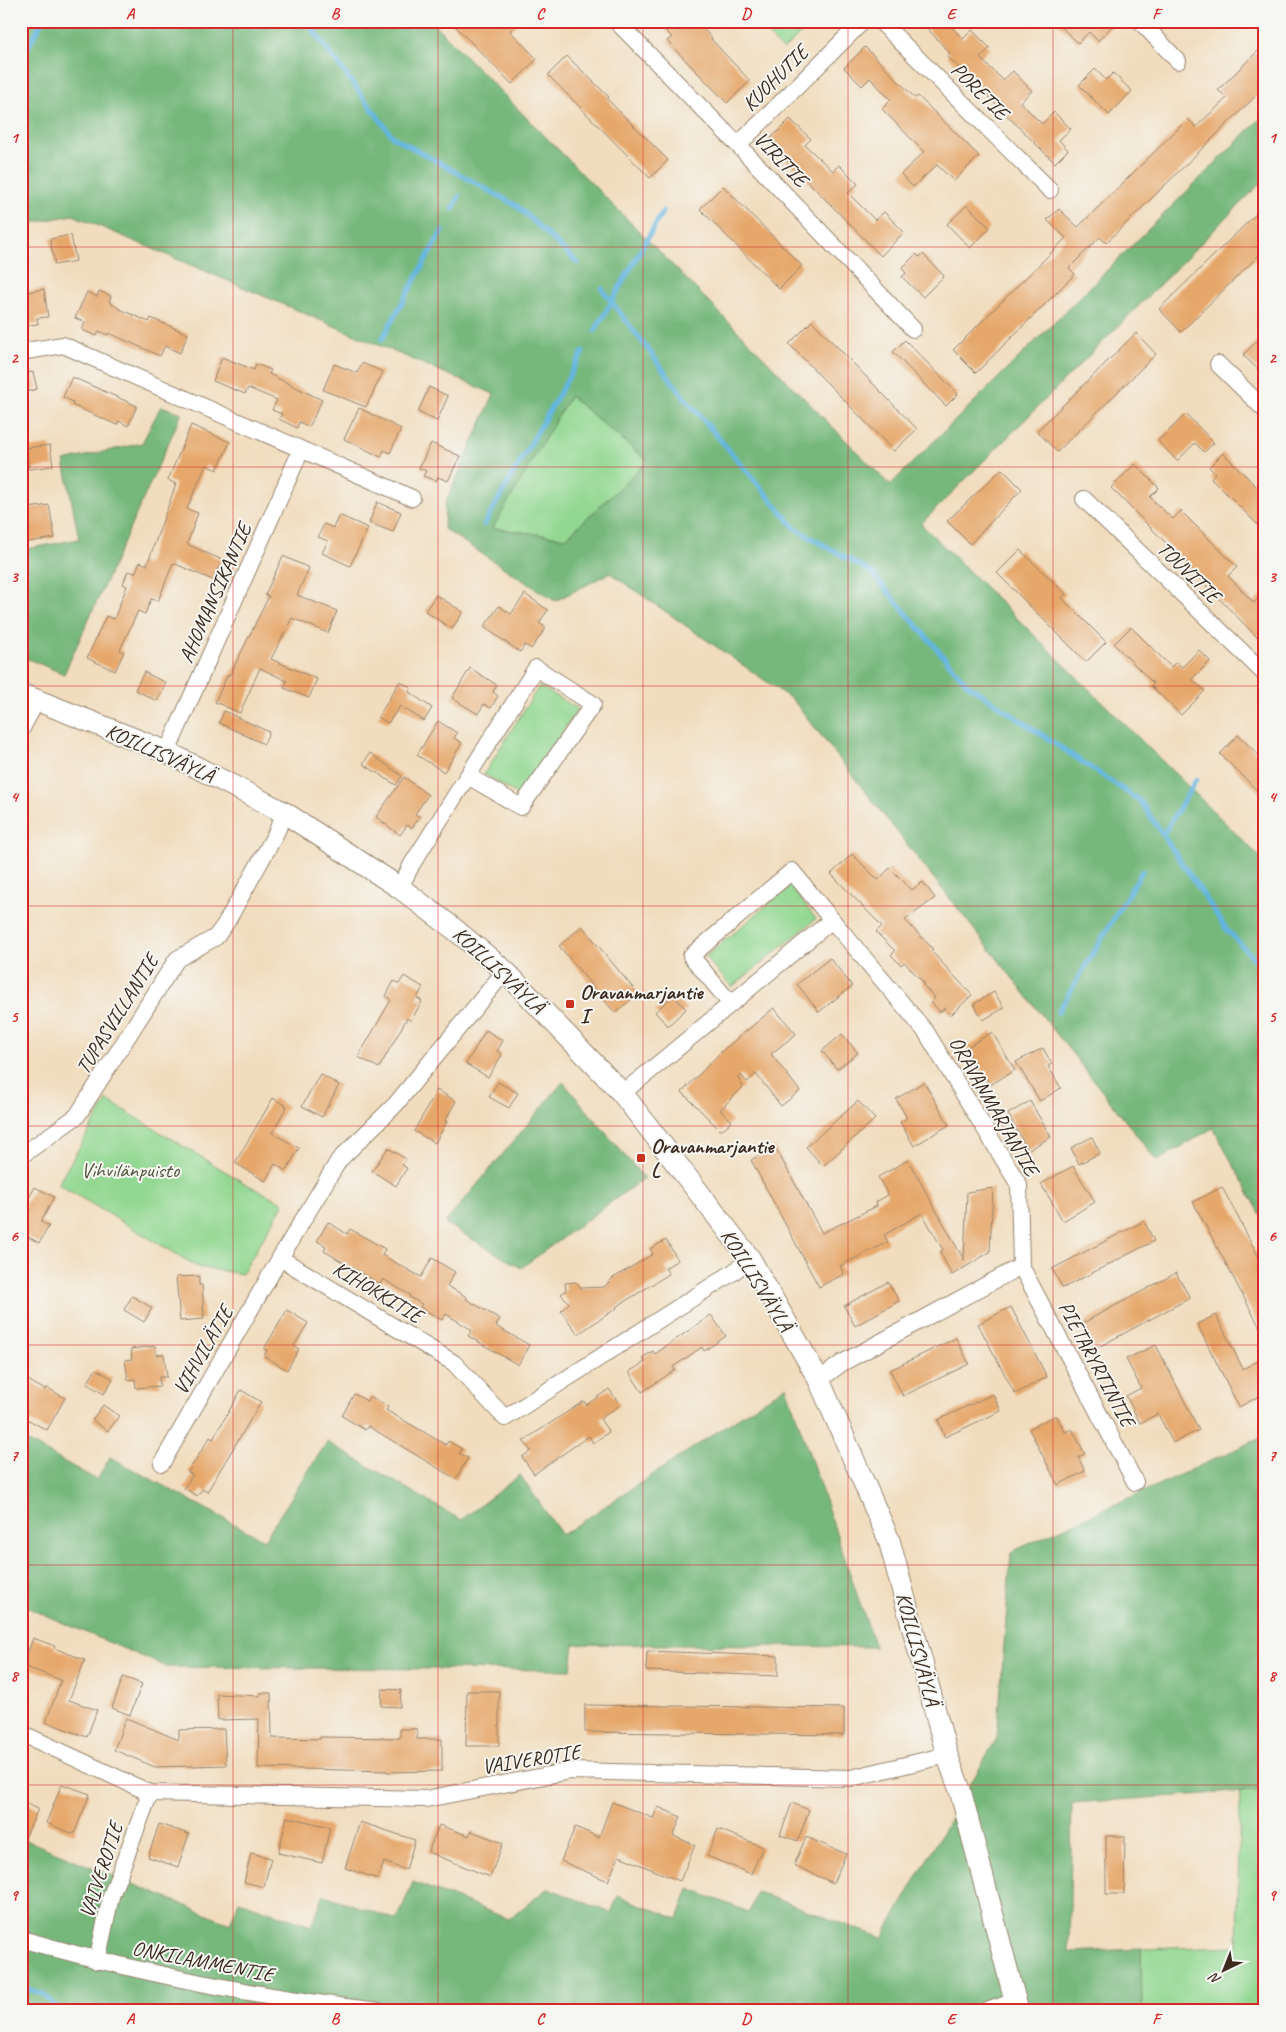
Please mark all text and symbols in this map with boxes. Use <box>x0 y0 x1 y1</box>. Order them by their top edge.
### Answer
text: A <box>126 4 136 24</box>
text: B <box>331 4 341 24</box>
text: C <box>536 4 546 24</box>
text: D <box>741 4 752 24</box>
text: E <box>947 4 958 24</box>
text: F <box>1152 4 1163 24</box>
street label: KUOHUTIE <box>736 38 815 117</box>
street label: PORETIE <box>946 57 1016 127</box>
street label: VIRITIE <box>748 126 816 194</box>
text: 1 <box>10 128 19 148</box>
text: 1 <box>1268 128 1277 148</box>
text: 2 <box>10 348 19 368</box>
text: 2 <box>1268 348 1277 368</box>
street label: AHOMANSIKANTIE <box>173 517 259 667</box>
street label: TOUVITIE <box>1152 535 1228 610</box>
text: 3 <box>10 567 19 587</box>
text: 3 <box>1268 567 1277 587</box>
street label: KOILLISVÄYLÄ <box>102 718 221 790</box>
text: 4 <box>10 787 19 807</box>
text: 4 <box>1268 787 1277 807</box>
street label: KOILLISVÄYLÄ <box>448 921 553 1021</box>
street label: TUPASVILLANTIE <box>70 947 166 1079</box>
place label: Oravanmarjantie I <box>580 979 704 1029</box>
marker: Oravanmarjantie I <box>564 998 576 1010</box>
text: 5 <box>11 1007 20 1027</box>
text: 5 <box>1269 1007 1278 1027</box>
street label: ORAVANMARJANTIE <box>943 1032 1046 1183</box>
place label: Oravanmarjantie L <box>651 1133 775 1183</box>
marker: Oravanmarjantie L <box>635 1152 647 1164</box>
park label: Vihvilänpuisto <box>81 1157 181 1183</box>
street label: KOILLISVÄYLÄ <box>715 1224 801 1339</box>
text: 6 <box>10 1226 19 1246</box>
text: 6 <box>1268 1226 1277 1246</box>
street label: KIHOKKITIE <box>328 1255 430 1330</box>
street label: PIETARYRTINTIE <box>1053 1297 1142 1434</box>
street label: VIHVILÄTIE <box>167 1299 240 1399</box>
text: 7 <box>10 1446 19 1466</box>
text: 7 <box>1268 1446 1277 1466</box>
street label: KOILLISVÄYLÄ <box>890 1590 946 1712</box>
text: 8 <box>10 1666 19 1686</box>
text: 8 <box>1268 1666 1277 1686</box>
street label: VAIVEROTIE <box>480 1738 584 1780</box>
street label: VAIVEROTIE <box>73 1817 129 1921</box>
text: 9 <box>10 1885 19 1905</box>
text: 9 <box>1268 1885 1277 1905</box>
street label: ONKILAMMENTIE <box>130 1935 278 1988</box>
north arrow <box>1198 1944 1248 1994</box>
text: N <box>1205 1968 1224 1988</box>
text: A <box>126 2009 136 2029</box>
text: B <box>331 2009 341 2029</box>
text: C <box>536 2009 546 2029</box>
text: D <box>741 2009 752 2029</box>
text: E <box>947 2009 958 2029</box>
text: F <box>1152 2009 1163 2029</box>

